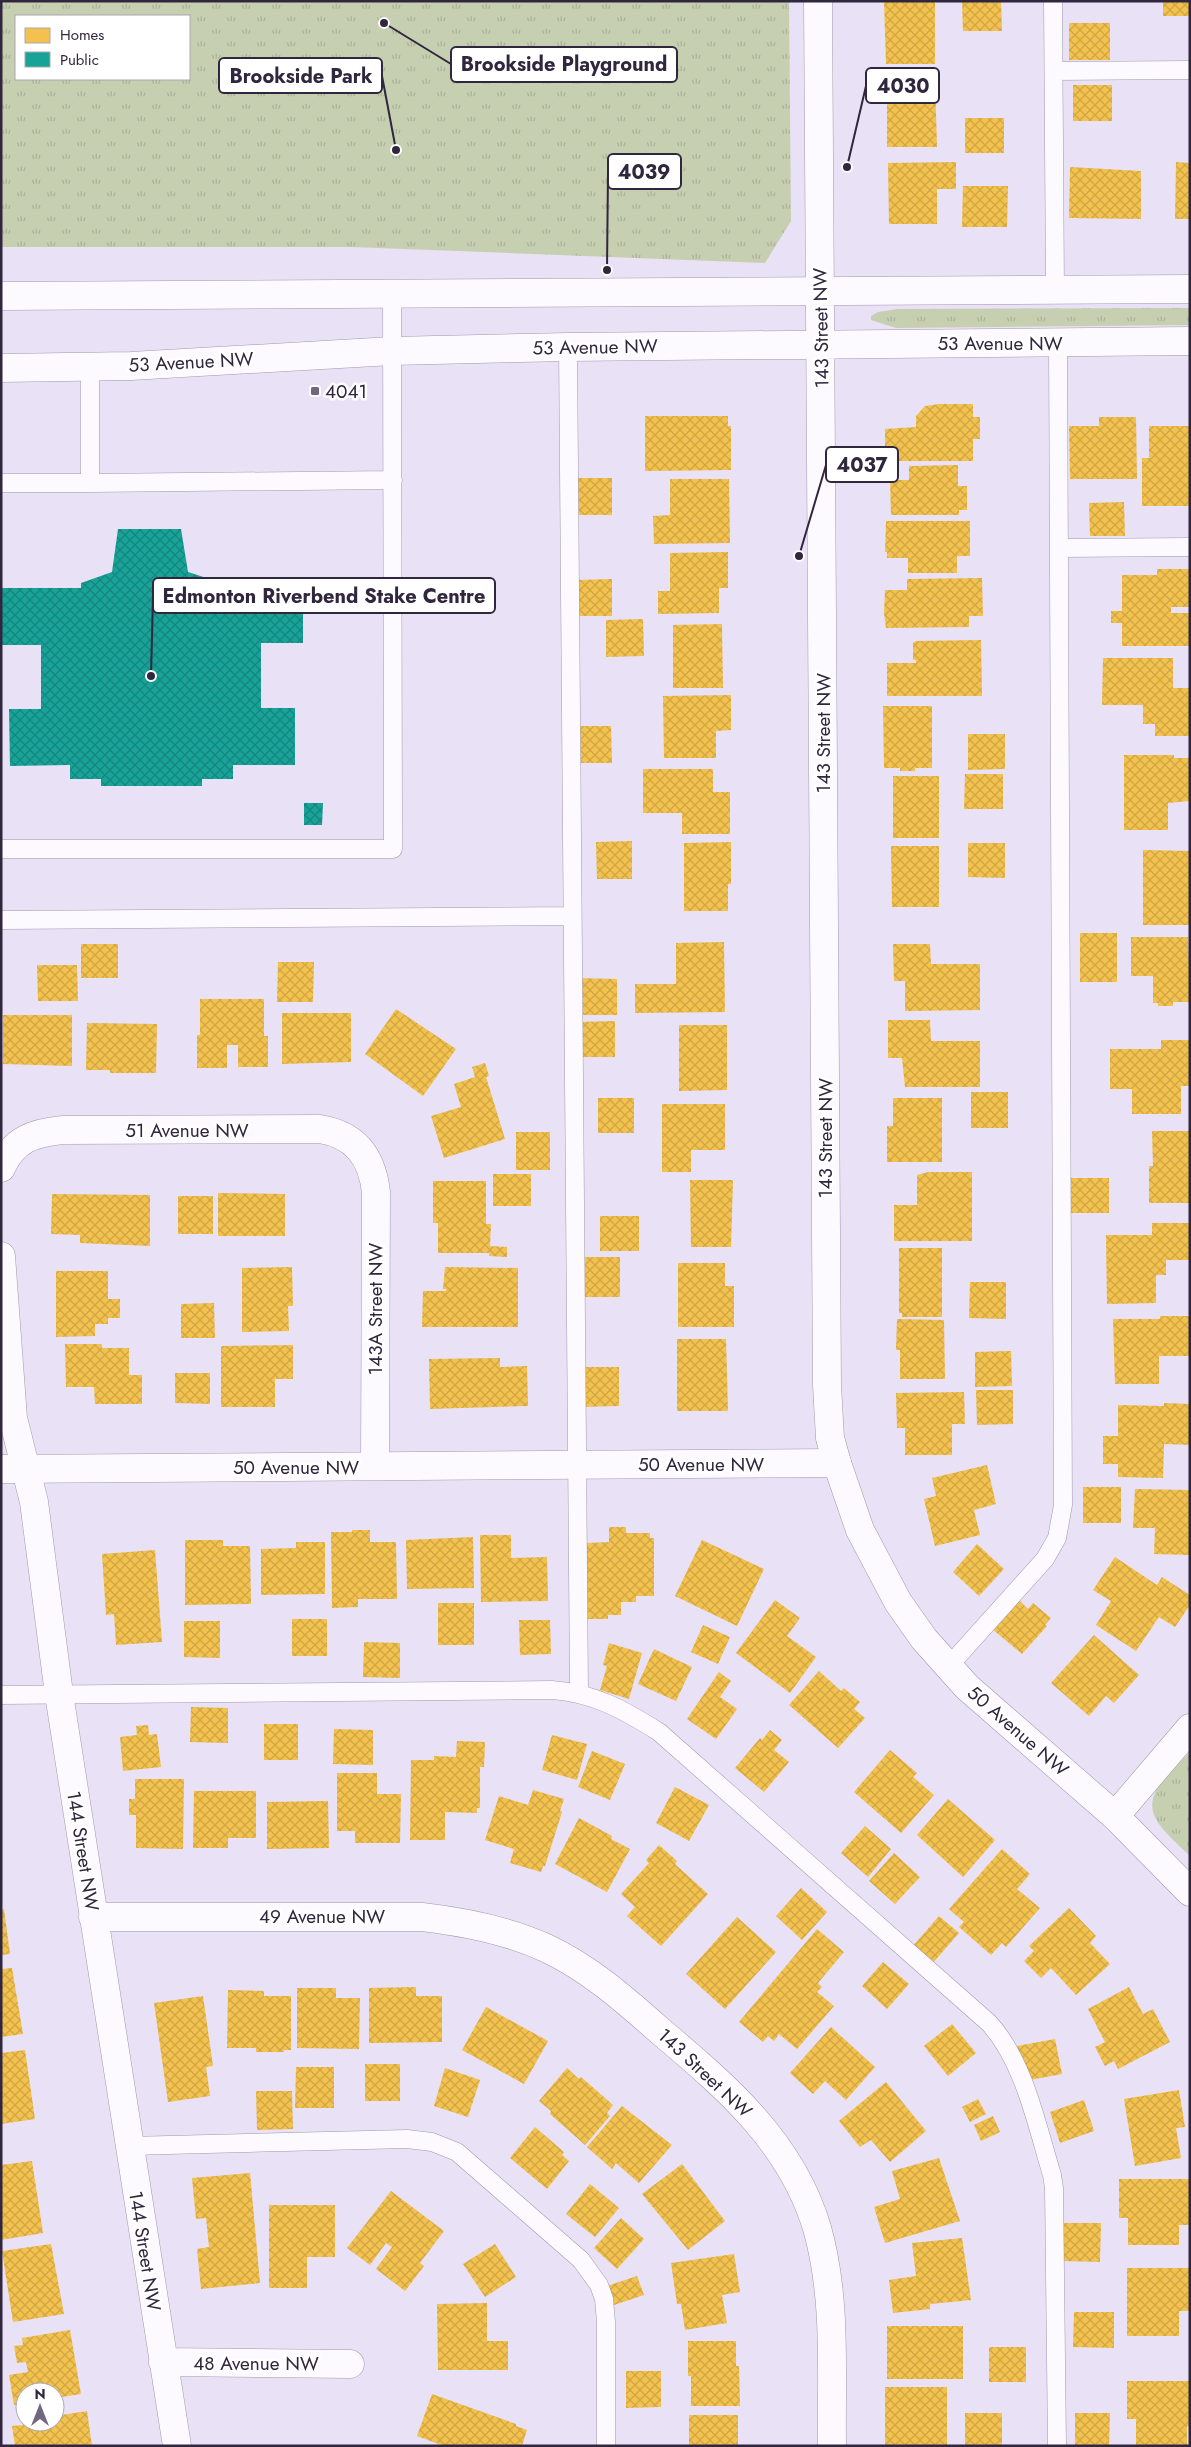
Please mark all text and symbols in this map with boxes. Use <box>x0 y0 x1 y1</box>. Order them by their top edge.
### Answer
legend <box>15 15 190 80</box>
text: Homes <box>60 24 104 46</box>
callout: Brookside Playground <box>451 47 677 82</box>
text: Public <box>60 49 99 71</box>
text: Brookside Playground <box>461 50 667 79</box>
callout: Brookside Park <box>219 58 382 93</box>
text: Brookside Park <box>229 62 373 91</box>
callout: 4030 <box>866 68 939 103</box>
text: 4030 <box>877 72 929 101</box>
callout: 4039 <box>608 154 681 189</box>
text: 4039 <box>618 158 671 187</box>
street label: 143 Street NW <box>806 267 836 388</box>
street label: 53 Avenue NW <box>937 330 1063 357</box>
street label: 53 Avenue NW <box>532 332 658 362</box>
street label: 53 Avenue NW <box>128 345 254 379</box>
place label: 4041 <box>325 378 367 405</box>
marker: 4041 <box>309 385 321 397</box>
callout: 4037 <box>826 447 898 482</box>
text: 4037 <box>836 451 889 480</box>
callout: Edmonton Riverbend Stake Centre <box>153 578 495 613</box>
text: Edmonton Riverbend Stake Centre <box>163 582 485 611</box>
street label: 143 Street NW <box>810 673 837 793</box>
street label: 143 Street NW <box>812 1078 839 1198</box>
street label: 51 Avenue NW <box>125 1117 249 1144</box>
street label: 143A Street NW <box>362 1243 389 1375</box>
street label: 50 Avenue NW <box>638 1451 764 1478</box>
street label: 50 Avenue NW <box>233 1454 359 1481</box>
street label: 50 Avenue NW <box>962 1679 1075 1783</box>
street label: 144 Street NW <box>60 1789 106 1913</box>
street label: 49 Avenue NW <box>259 1903 385 1930</box>
street label: 143 Street NW <box>652 2022 758 2124</box>
street label: 144 Street NW <box>122 2189 168 2313</box>
street label: 48 Avenue NW <box>193 2350 319 2377</box>
north arrow <box>15 2382 65 2432</box>
text: N <box>34 2384 46 2404</box>

